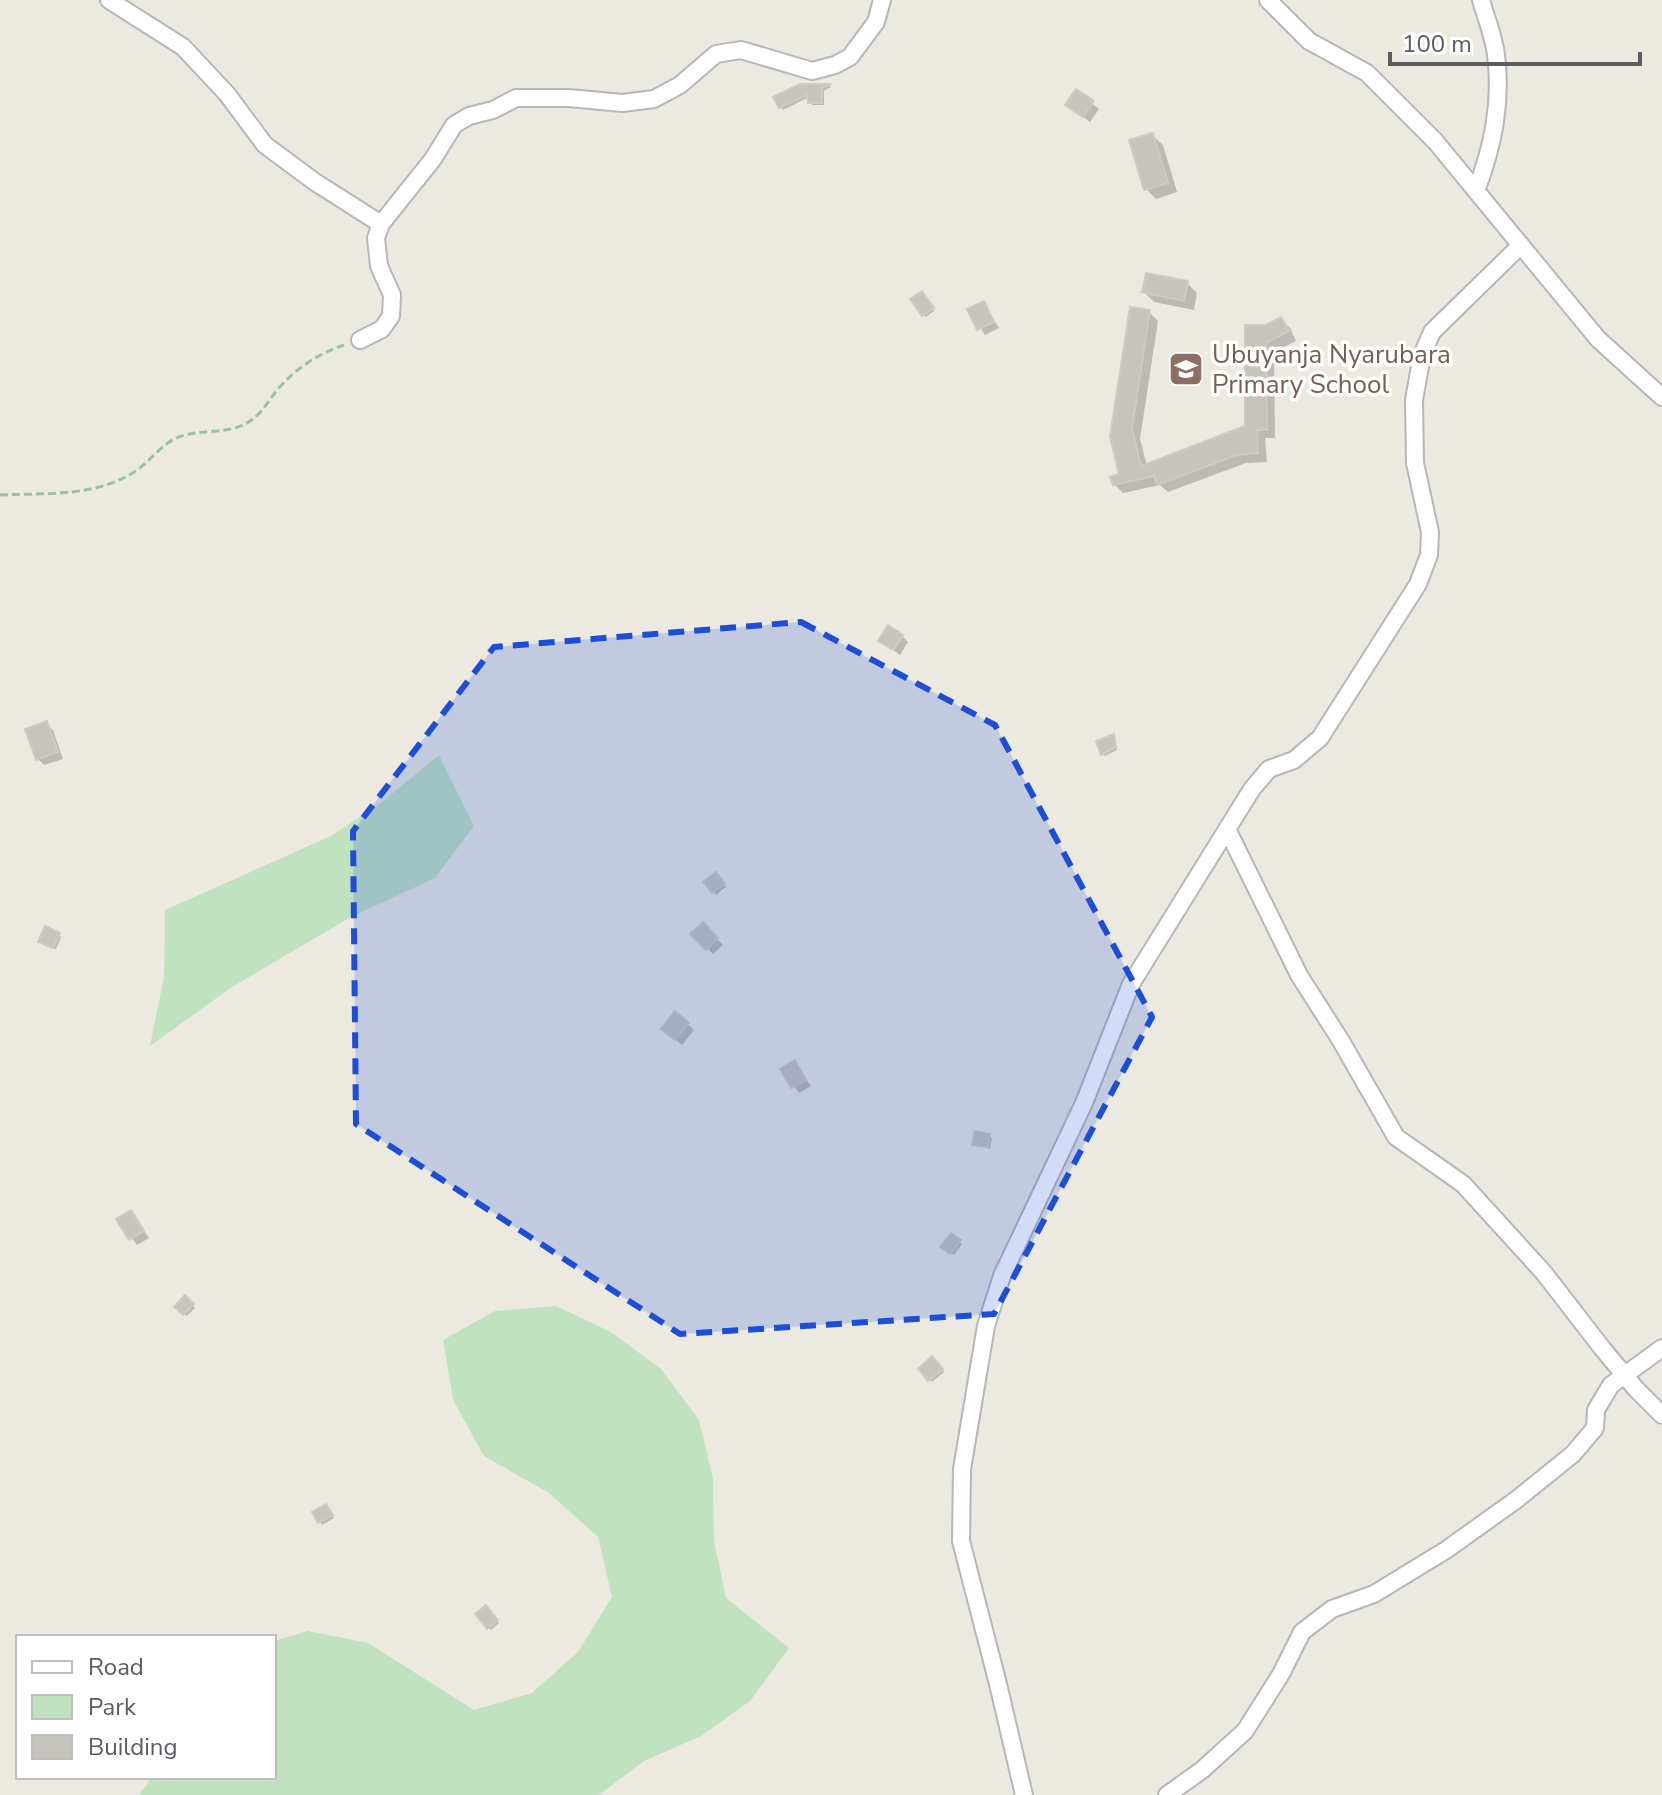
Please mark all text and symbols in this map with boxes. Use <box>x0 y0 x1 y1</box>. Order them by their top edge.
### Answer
scale bar <box>1390 16 1640 66</box>
text: 100 m <box>1402 28 1472 60</box>
place label: Ubuyanja Nyarubara Primary School <box>1212 337 1451 402</box>
school or university icon: Ubuyanja Nyarubara Primary School <box>1167 350 1205 388</box>
legend <box>16 1635 276 1779</box>
text: Road <box>88 1651 144 1683</box>
text: Park <box>88 1691 137 1723</box>
text: Building <box>88 1731 178 1763</box>

